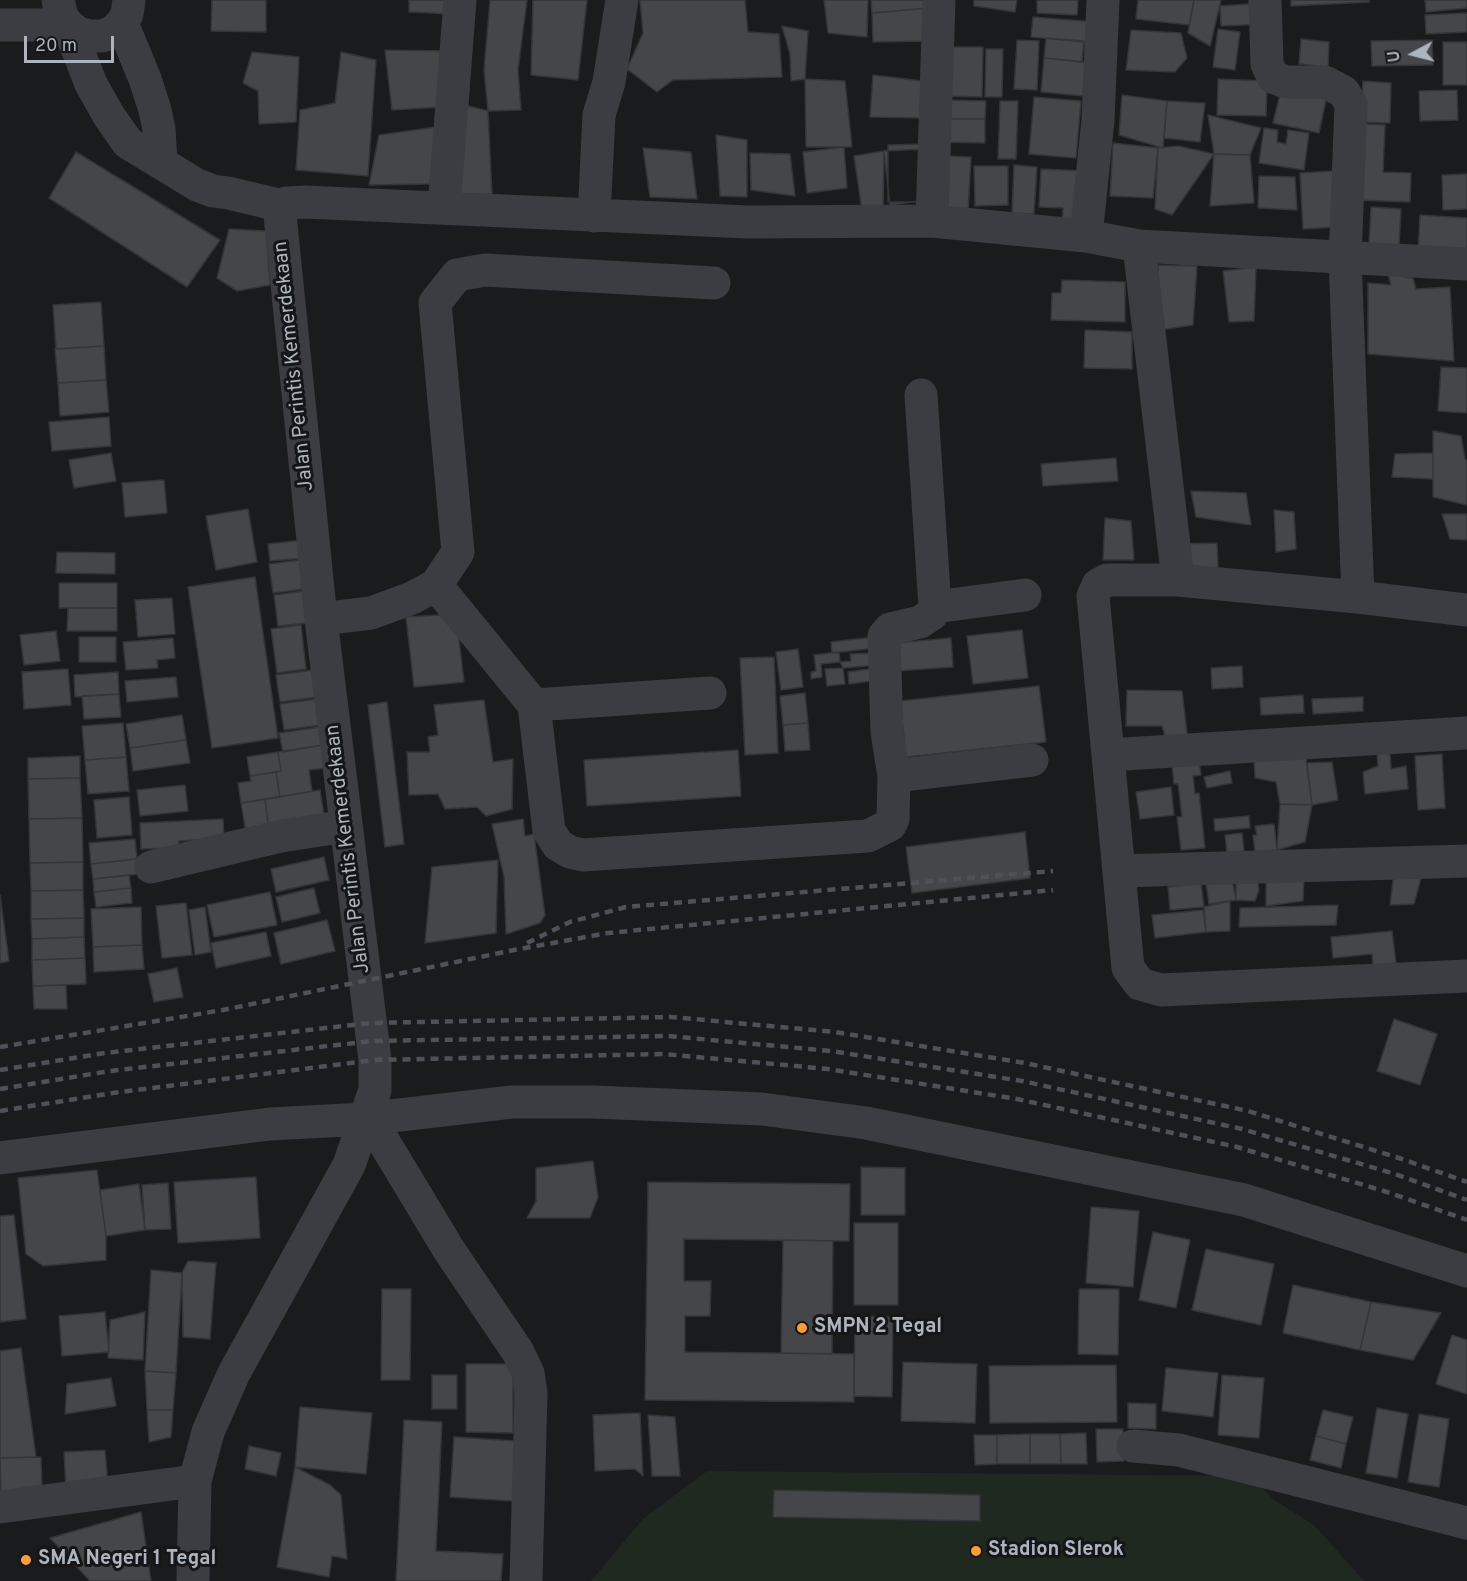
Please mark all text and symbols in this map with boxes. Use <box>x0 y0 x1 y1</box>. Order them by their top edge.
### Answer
scale bar <box>27 24 117 62</box>
north arrow <box>1383 24 1443 84</box>
text: 20 m <box>35 35 77 58</box>
text: U <box>1385 49 1406 63</box>
street label: Jalan Perintis Kemerdekaan <box>270 240 320 492</box>
street label: Jalan Perintis Kemerdekaan <box>322 723 376 975</box>
place label: SMPN 2 Tegal <box>814 1316 942 1340</box>
marker: SMPN 2 Tegal <box>795 1321 809 1335</box>
place label: Stadion Slerok <box>988 1539 1124 1563</box>
marker: Stadion Slerok <box>969 1544 983 1558</box>
place label: SMA Negeri 1 Tegal <box>38 1548 216 1572</box>
marker: SMA Negeri 1 Tegal <box>19 1553 33 1567</box>

